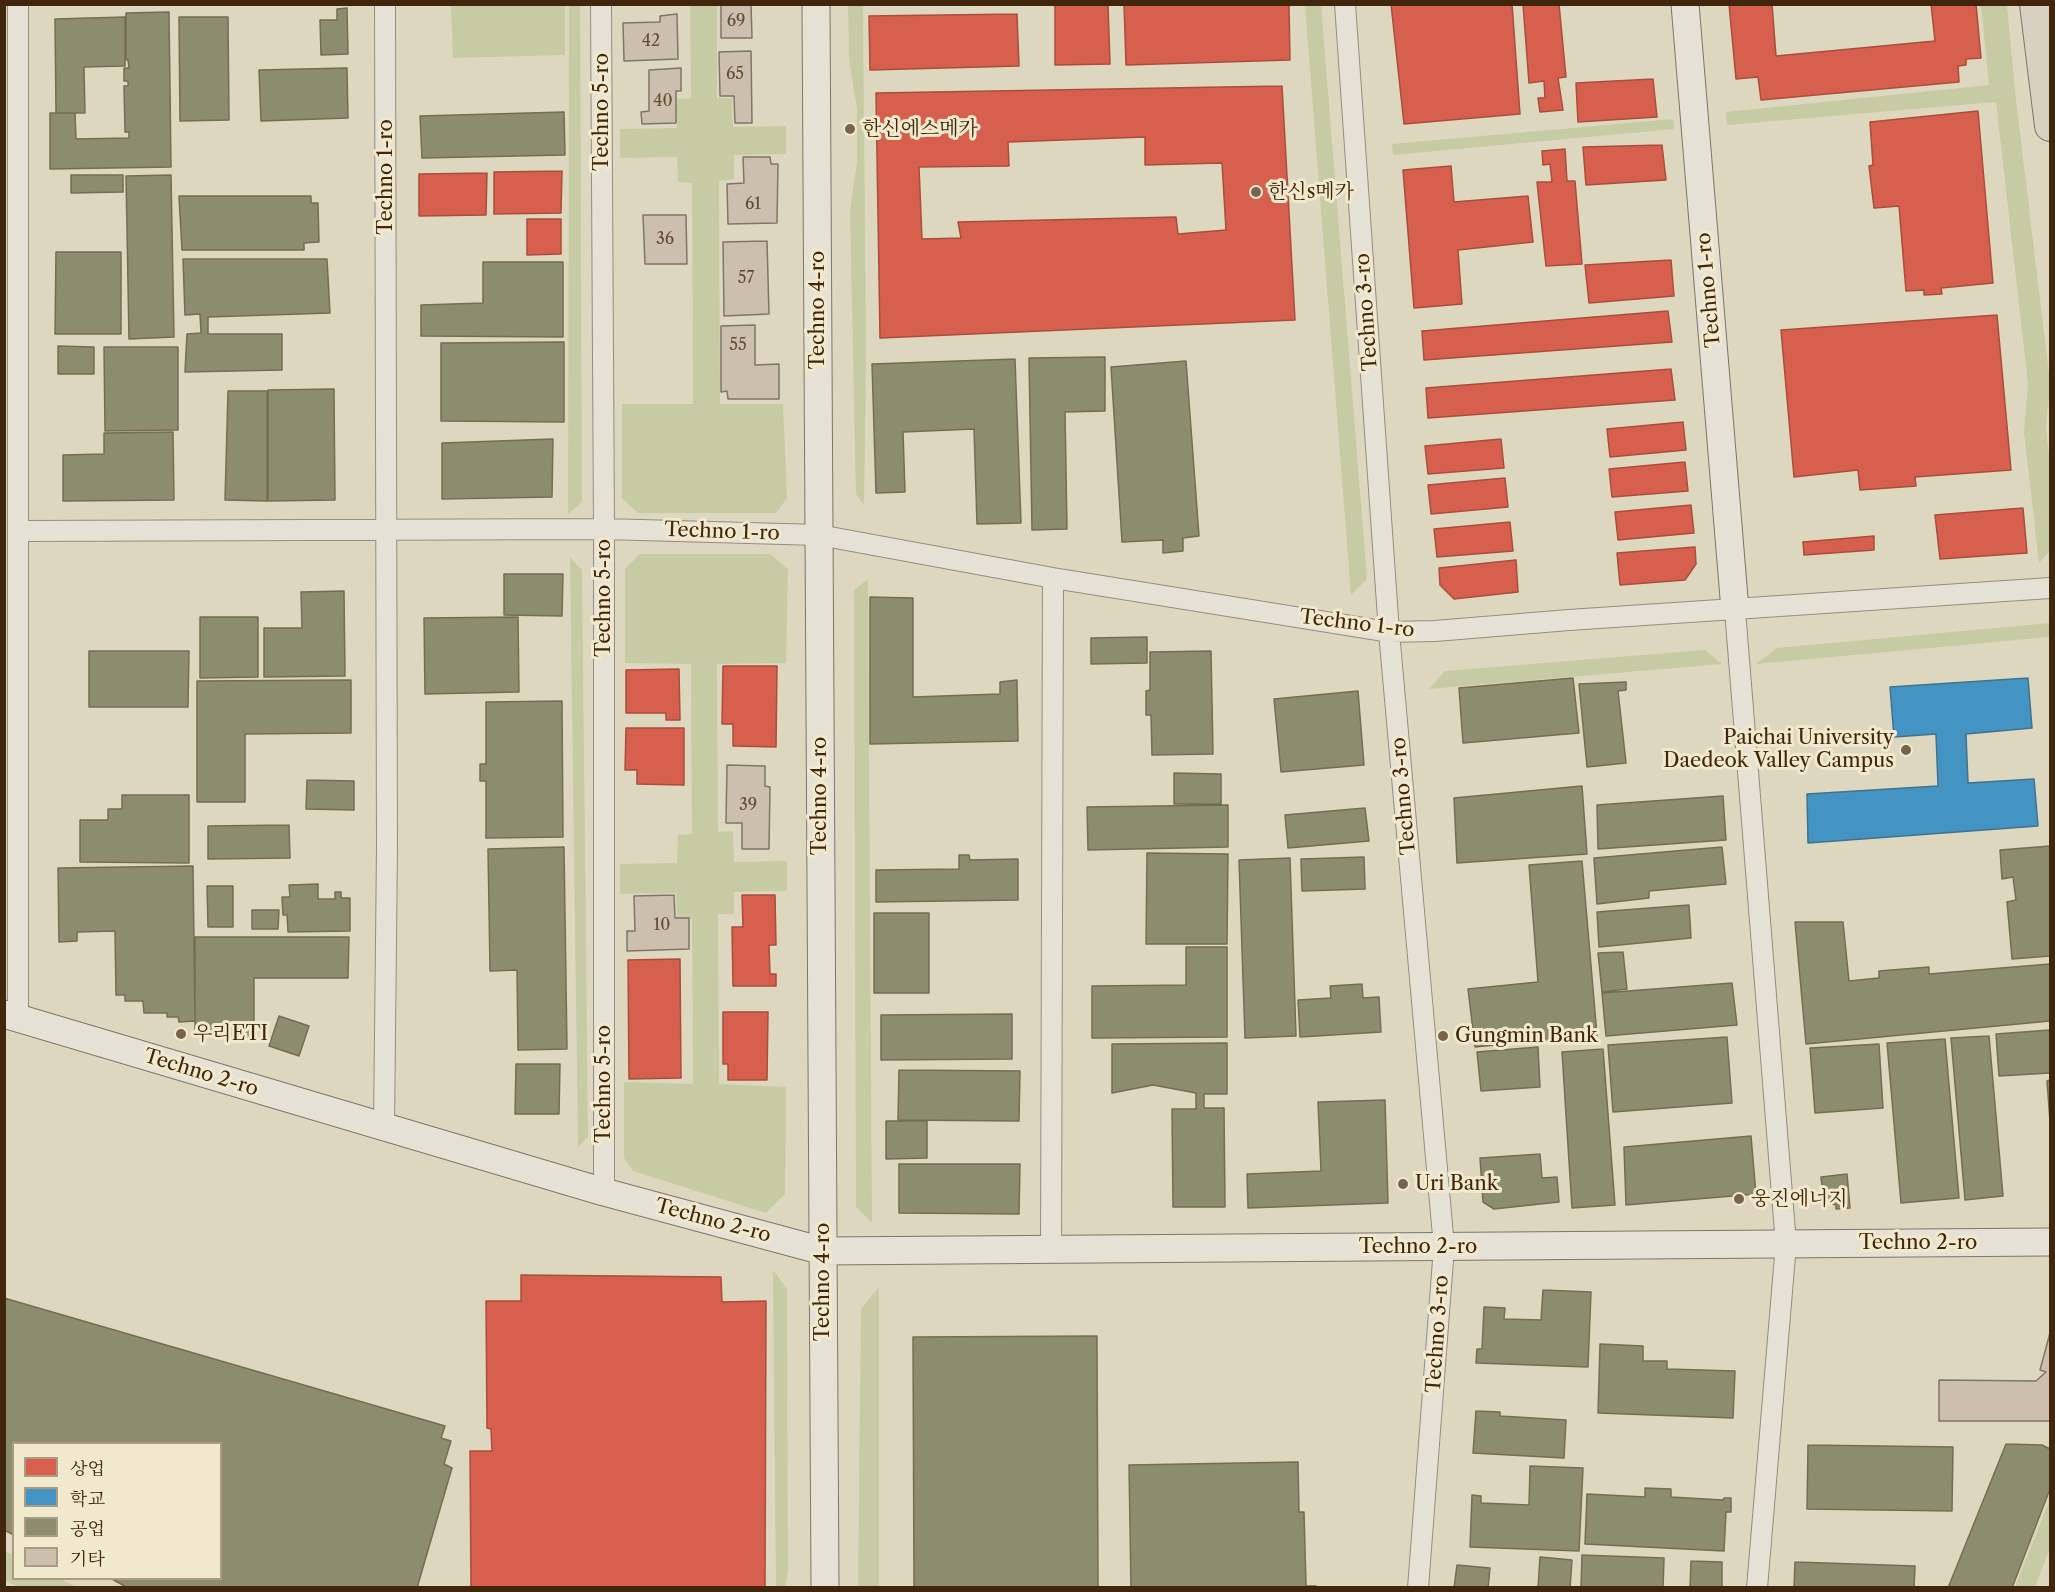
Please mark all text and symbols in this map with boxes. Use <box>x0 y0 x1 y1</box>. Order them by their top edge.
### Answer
house number: 69 <box>727 11 745 31</box>
house number: 42 <box>642 31 660 51</box>
street label: Techno 5-ro <box>590 53 614 171</box>
house number: 65 <box>726 64 744 84</box>
house number: 40 <box>653 91 673 111</box>
place label: 한신에스메카 <box>862 117 978 141</box>
street label: Techno 1-ro <box>374 119 398 235</box>
marker: 한신에스메카 <box>843 122 857 136</box>
place label: 한신s메카 <box>1268 180 1354 204</box>
marker: 한신s메카 <box>1249 185 1263 199</box>
house number: 61 <box>745 194 761 214</box>
house number: 36 <box>656 229 674 249</box>
street label: Techno 1-ro <box>1692 231 1726 349</box>
street label: Techno 4-ro <box>806 251 830 369</box>
street label: Techno 3-ro <box>1351 252 1383 372</box>
house number: 57 <box>738 268 754 288</box>
house number: 55 <box>729 335 747 355</box>
street label: Techno 1-ro <box>664 518 780 546</box>
street label: Techno 5-ro <box>592 539 616 657</box>
street label: Techno 1-ro <box>1298 605 1416 643</box>
place label: Paichai University Daedeok Valley Campus <box>1663 726 1894 773</box>
street label: Techno 3-ro <box>1387 736 1421 856</box>
street label: Techno 4-ro <box>808 737 832 855</box>
marker: Paichai University Daedeok Valley Campus <box>1899 743 1913 757</box>
house number: 39 <box>739 795 757 815</box>
house number: 10 <box>654 915 670 935</box>
place label: 우리ETI <box>193 1022 268 1046</box>
place label: Gungmin Bank <box>1455 1024 1598 1048</box>
street label: Techno 5-ro <box>592 1025 616 1143</box>
marker: 우리ETI <box>174 1027 188 1041</box>
marker: Gungmin Bank <box>1436 1029 1450 1043</box>
street label: Techno 2-ro <box>141 1044 261 1102</box>
place label: Uri Bank <box>1415 1172 1498 1196</box>
marker: Uri Bank <box>1396 1177 1410 1191</box>
place label: 웅진에너지 <box>1751 1187 1848 1211</box>
marker: 웅진에너지 <box>1732 1192 1746 1206</box>
street label: Techno 2-ro <box>653 1194 773 1248</box>
street label: Techno 4-ro <box>811 1223 835 1341</box>
street label: Techno 2-ro <box>1859 1231 1977 1255</box>
street label: Techno 2-ro <box>1359 1235 1477 1259</box>
street label: Techno 3-ro <box>1422 1274 1454 1394</box>
legend <box>12 1442 222 1580</box>
text: 상업 <box>70 1458 105 1480</box>
text: 학교 <box>70 1488 105 1510</box>
text: 공업 <box>70 1518 105 1540</box>
text: 기타 <box>70 1548 105 1570</box>

